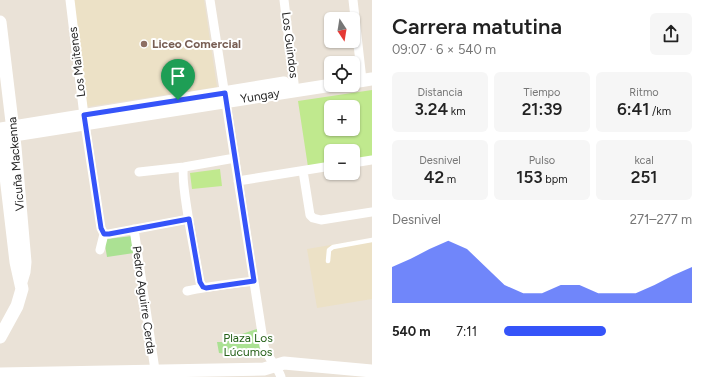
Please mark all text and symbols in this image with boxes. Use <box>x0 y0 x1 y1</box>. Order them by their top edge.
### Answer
street label: Los Guindos <box>279 11 301 79</box>
north arrow <box>324 12 360 48</box>
map controls <box>324 12 360 180</box>
text: Carrera matutina <box>392 13 562 40</box>
button: share <box>650 13 692 55</box>
street label: Los Maitenes <box>66 26 88 98</box>
place label: Liceo Comercial <box>152 37 241 51</box>
marker: Liceo Comercial <box>139 39 149 49</box>
text: 09:07 · 6 × 540 m <box>392 42 496 57</box>
button: locate <box>324 56 360 92</box>
pin <box>161 59 195 100</box>
icon: arrive <box>167 65 189 87</box>
street label: Yungay <box>239 86 281 106</box>
text: Distancia <box>417 86 463 99</box>
text: Tiempo <box>524 86 560 99</box>
text: Ritmo <box>629 86 659 99</box>
text: 3.24 <box>414 99 448 119</box>
text: 21:39 <box>522 99 562 119</box>
text: 6:41 <box>617 99 649 119</box>
button: + <box>324 100 360 136</box>
text: km <box>448 105 466 118</box>
text: /km <box>649 105 671 118</box>
street label: Vicuña Mackenna <box>5 116 27 212</box>
button: − <box>324 144 360 180</box>
text: Desnivel <box>419 154 461 167</box>
text: Pulso <box>529 154 555 167</box>
text: kcal <box>634 154 654 167</box>
text: 42 <box>424 167 444 187</box>
text: 153 <box>516 167 543 187</box>
text: 251 <box>631 167 657 187</box>
text: m <box>444 173 456 186</box>
text: bpm <box>543 173 568 186</box>
text: Desnivel <box>392 212 441 227</box>
text: 271–277 m <box>630 212 692 227</box>
street label: Pedro Aguirre Cerda <box>129 245 159 355</box>
text: 540 m <box>392 324 431 339</box>
text: 7:11 <box>456 324 477 339</box>
park label: Plaza Los Lúcumos <box>223 331 273 359</box>

